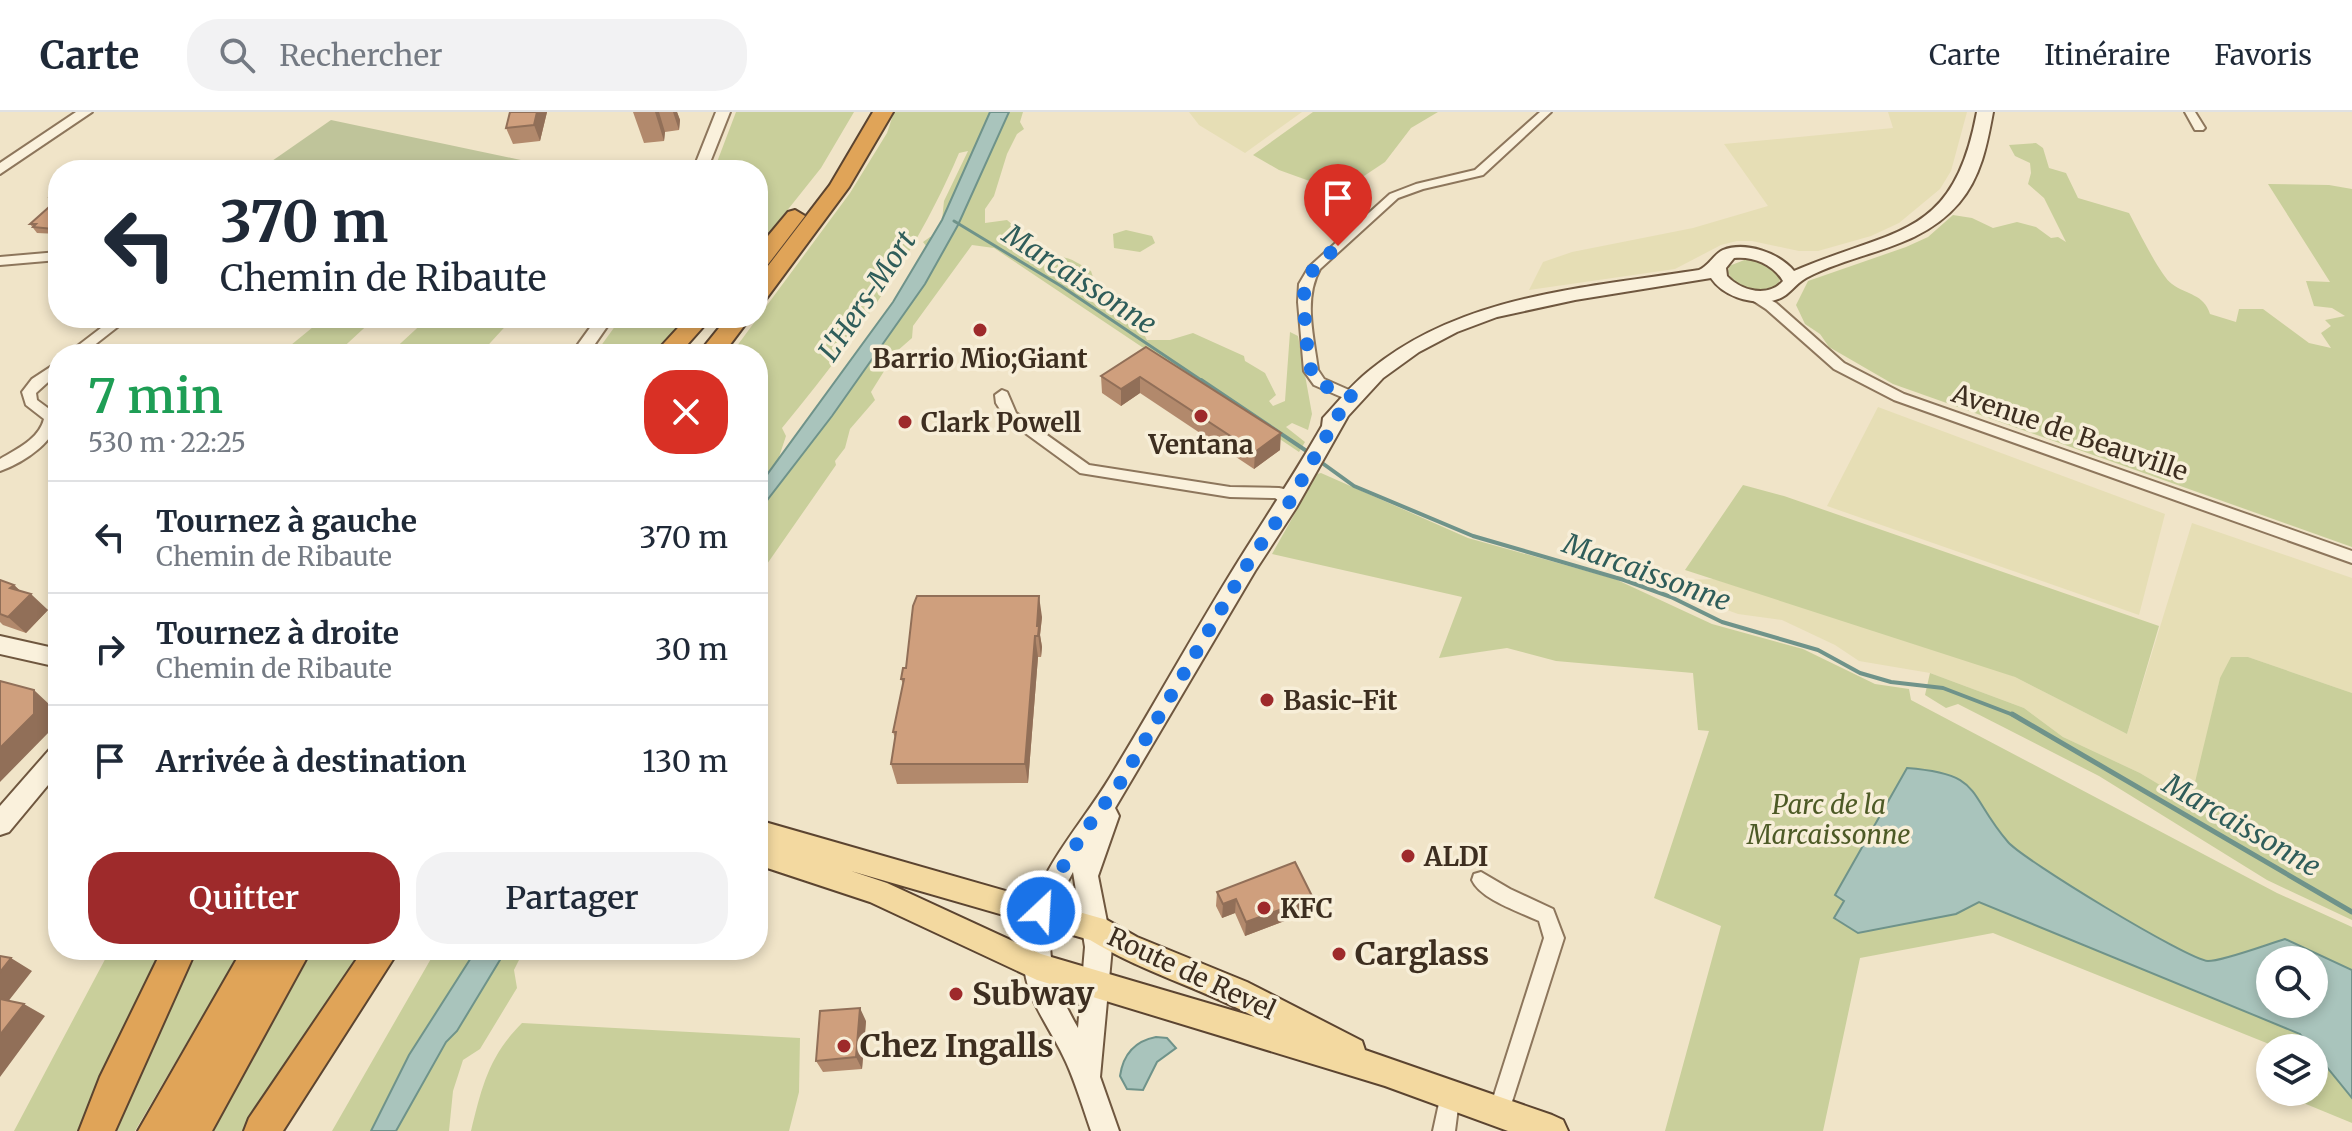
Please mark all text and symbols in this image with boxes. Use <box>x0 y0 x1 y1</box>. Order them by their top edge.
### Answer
search box <box>187 19 747 91</box>
text: Carte <box>40 32 139 79</box>
icon: search <box>215 33 259 77</box>
text: Rechercher <box>279 36 443 74</box>
text: Carte <box>1929 37 2000 73</box>
text: Itinéraire <box>2044 37 2170 73</box>
text: Favoris <box>2214 37 2312 73</box>
pin <box>1304 164 1372 246</box>
icon: arrive <box>1316 176 1360 220</box>
text: 370 m <box>220 187 388 257</box>
icon: left <box>88 192 192 296</box>
water label: Marcaissonne <box>996 215 1164 342</box>
water label: L'Hers-Mort <box>810 224 924 368</box>
text: Chemin de Ribaute <box>220 256 547 301</box>
marker: Barrio Mio;Giant <box>971 321 989 339</box>
place label: Barrio Mio;Giant <box>872 342 1088 375</box>
text: 7 min <box>88 366 223 426</box>
button: close <box>644 370 728 454</box>
street label: Avenue de Beauville <box>1947 376 2192 488</box>
place label: Clark Powell <box>921 406 1081 439</box>
marker: Ventana <box>1192 407 1210 425</box>
marker: Clark Powell <box>896 413 914 431</box>
text: 530 m · 22:25 <box>88 426 246 459</box>
place label: Ventana <box>1148 428 1253 461</box>
text: Tournez à gauche <box>156 502 417 540</box>
icon: left <box>88 515 132 559</box>
text: 370 m <box>639 518 728 556</box>
water label: Marcaissonne <box>1557 525 1736 619</box>
text: Chemin de Ribaute <box>156 540 392 573</box>
text: Tournez à droite <box>156 614 399 652</box>
icon: right <box>88 627 132 671</box>
text: 30 m <box>655 630 728 668</box>
text: Chemin de Ribaute <box>156 652 392 685</box>
place label: Basic-Fit <box>1283 684 1398 717</box>
marker: Basic-Fit <box>1258 691 1276 709</box>
icon: arrive <box>88 739 132 783</box>
text: Arrivée à destination <box>156 742 466 780</box>
text: 130 m <box>642 742 728 780</box>
water label: Marcaissonne <box>2156 765 2327 885</box>
park label: Parc de la Marcaissonne <box>1746 788 1911 851</box>
place label: ALDI <box>1423 840 1489 873</box>
marker: ALDI <box>1399 847 1417 865</box>
button: Quitter <box>88 852 400 944</box>
button: Partager <box>416 852 728 944</box>
position arrow <box>999 869 1083 953</box>
place label: KFC <box>1280 892 1333 925</box>
marker: KFC <box>1255 899 1273 917</box>
street label: Route de Revel <box>1103 920 1281 1026</box>
place label: Carglass <box>1355 934 1489 974</box>
marker: Carglass <box>1330 945 1348 963</box>
map controls <box>2256 946 2328 1106</box>
button: search <box>2256 946 2328 1018</box>
place label: Subway <box>972 974 1095 1014</box>
marker: Subway <box>947 985 965 1003</box>
place label: Chez Ingalls <box>860 1026 1054 1066</box>
button: layers <box>2256 1034 2328 1106</box>
marker: Chez Ingalls <box>835 1037 853 1055</box>

